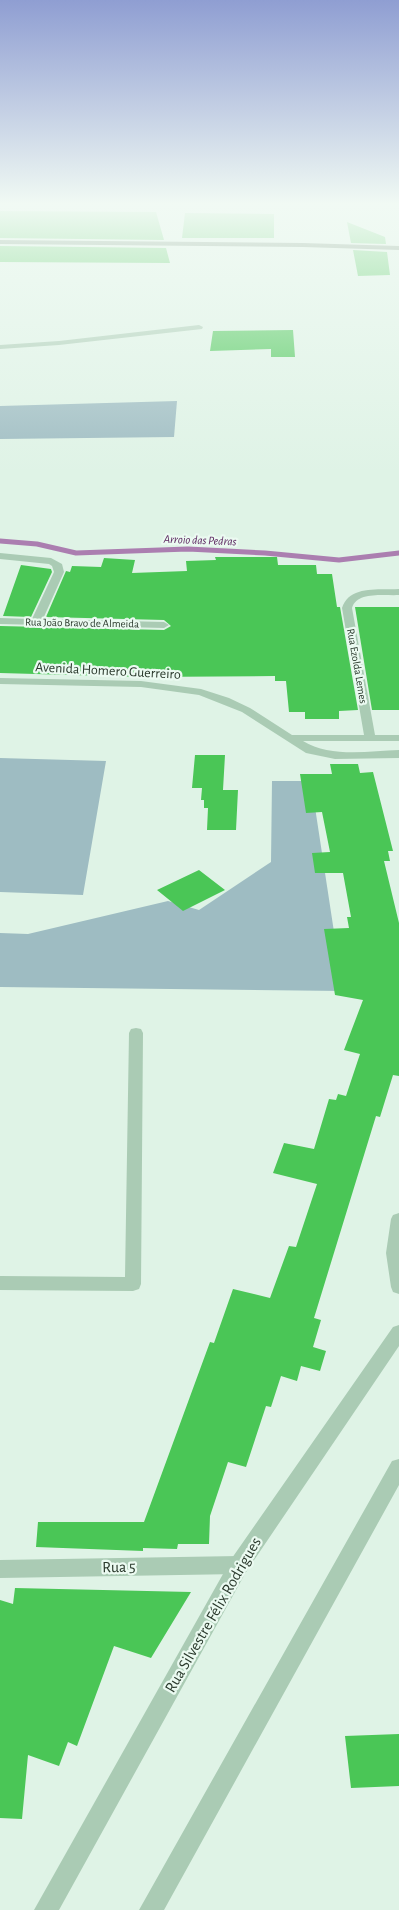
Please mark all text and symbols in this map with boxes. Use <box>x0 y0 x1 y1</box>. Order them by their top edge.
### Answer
water label: Arroio das Pedras <box>162 533 237 547</box>
street label: Rua João Bravo de Almeida <box>25 617 139 629</box>
street label: Rua Ezolda Lemes <box>345 628 369 704</box>
street label: Avenida Homero Guerreiro <box>35 660 181 682</box>
street label: Rua Silvestre Félix Rodrigues <box>162 1535 264 1695</box>
street label: Rua 5 <box>102 1559 136 1575</box>

